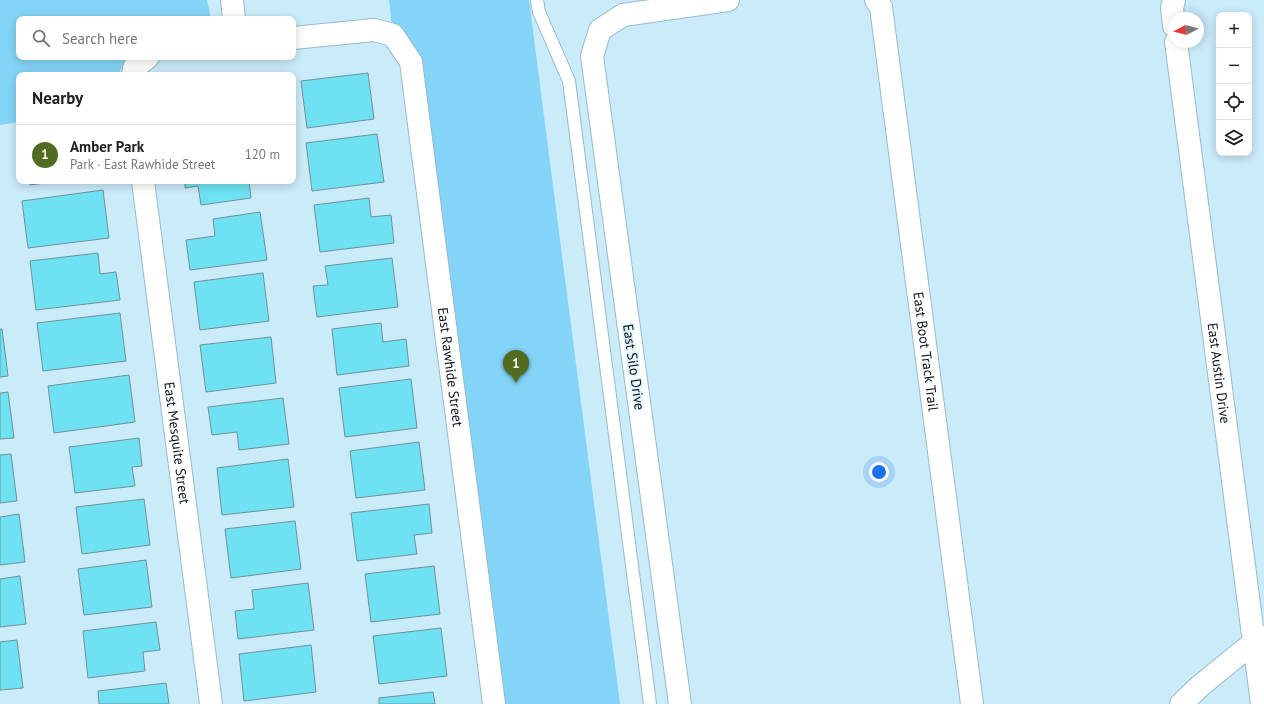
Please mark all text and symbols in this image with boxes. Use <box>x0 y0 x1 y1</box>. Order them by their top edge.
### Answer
north arrow <box>1168 12 1204 48</box>
map controls <box>1216 12 1252 156</box>
button: + <box>1216 12 1252 48</box>
search box <box>16 16 296 60</box>
icon: search <box>30 27 52 49</box>
text: Search here <box>62 29 138 48</box>
button: − <box>1216 48 1252 84</box>
button: locate <box>1216 84 1252 120</box>
text: Nearby <box>32 87 83 109</box>
button: layers <box>1216 120 1252 156</box>
text: Amber Park <box>70 137 144 156</box>
text: 1 <box>41 146 49 163</box>
text: 120 m <box>245 146 280 163</box>
text: Park · East Rawhide Street <box>70 156 215 173</box>
street label: East Boot Track Trail <box>909 291 943 412</box>
street label: East Rawhide Street <box>434 306 467 428</box>
street label: East Austin Drive <box>1204 322 1234 425</box>
street label: East Silo Drive <box>619 323 649 411</box>
pin: 1 <box>503 350 529 383</box>
street label: East Mesquite Street <box>160 381 194 505</box>
your location <box>869 462 889 482</box>

